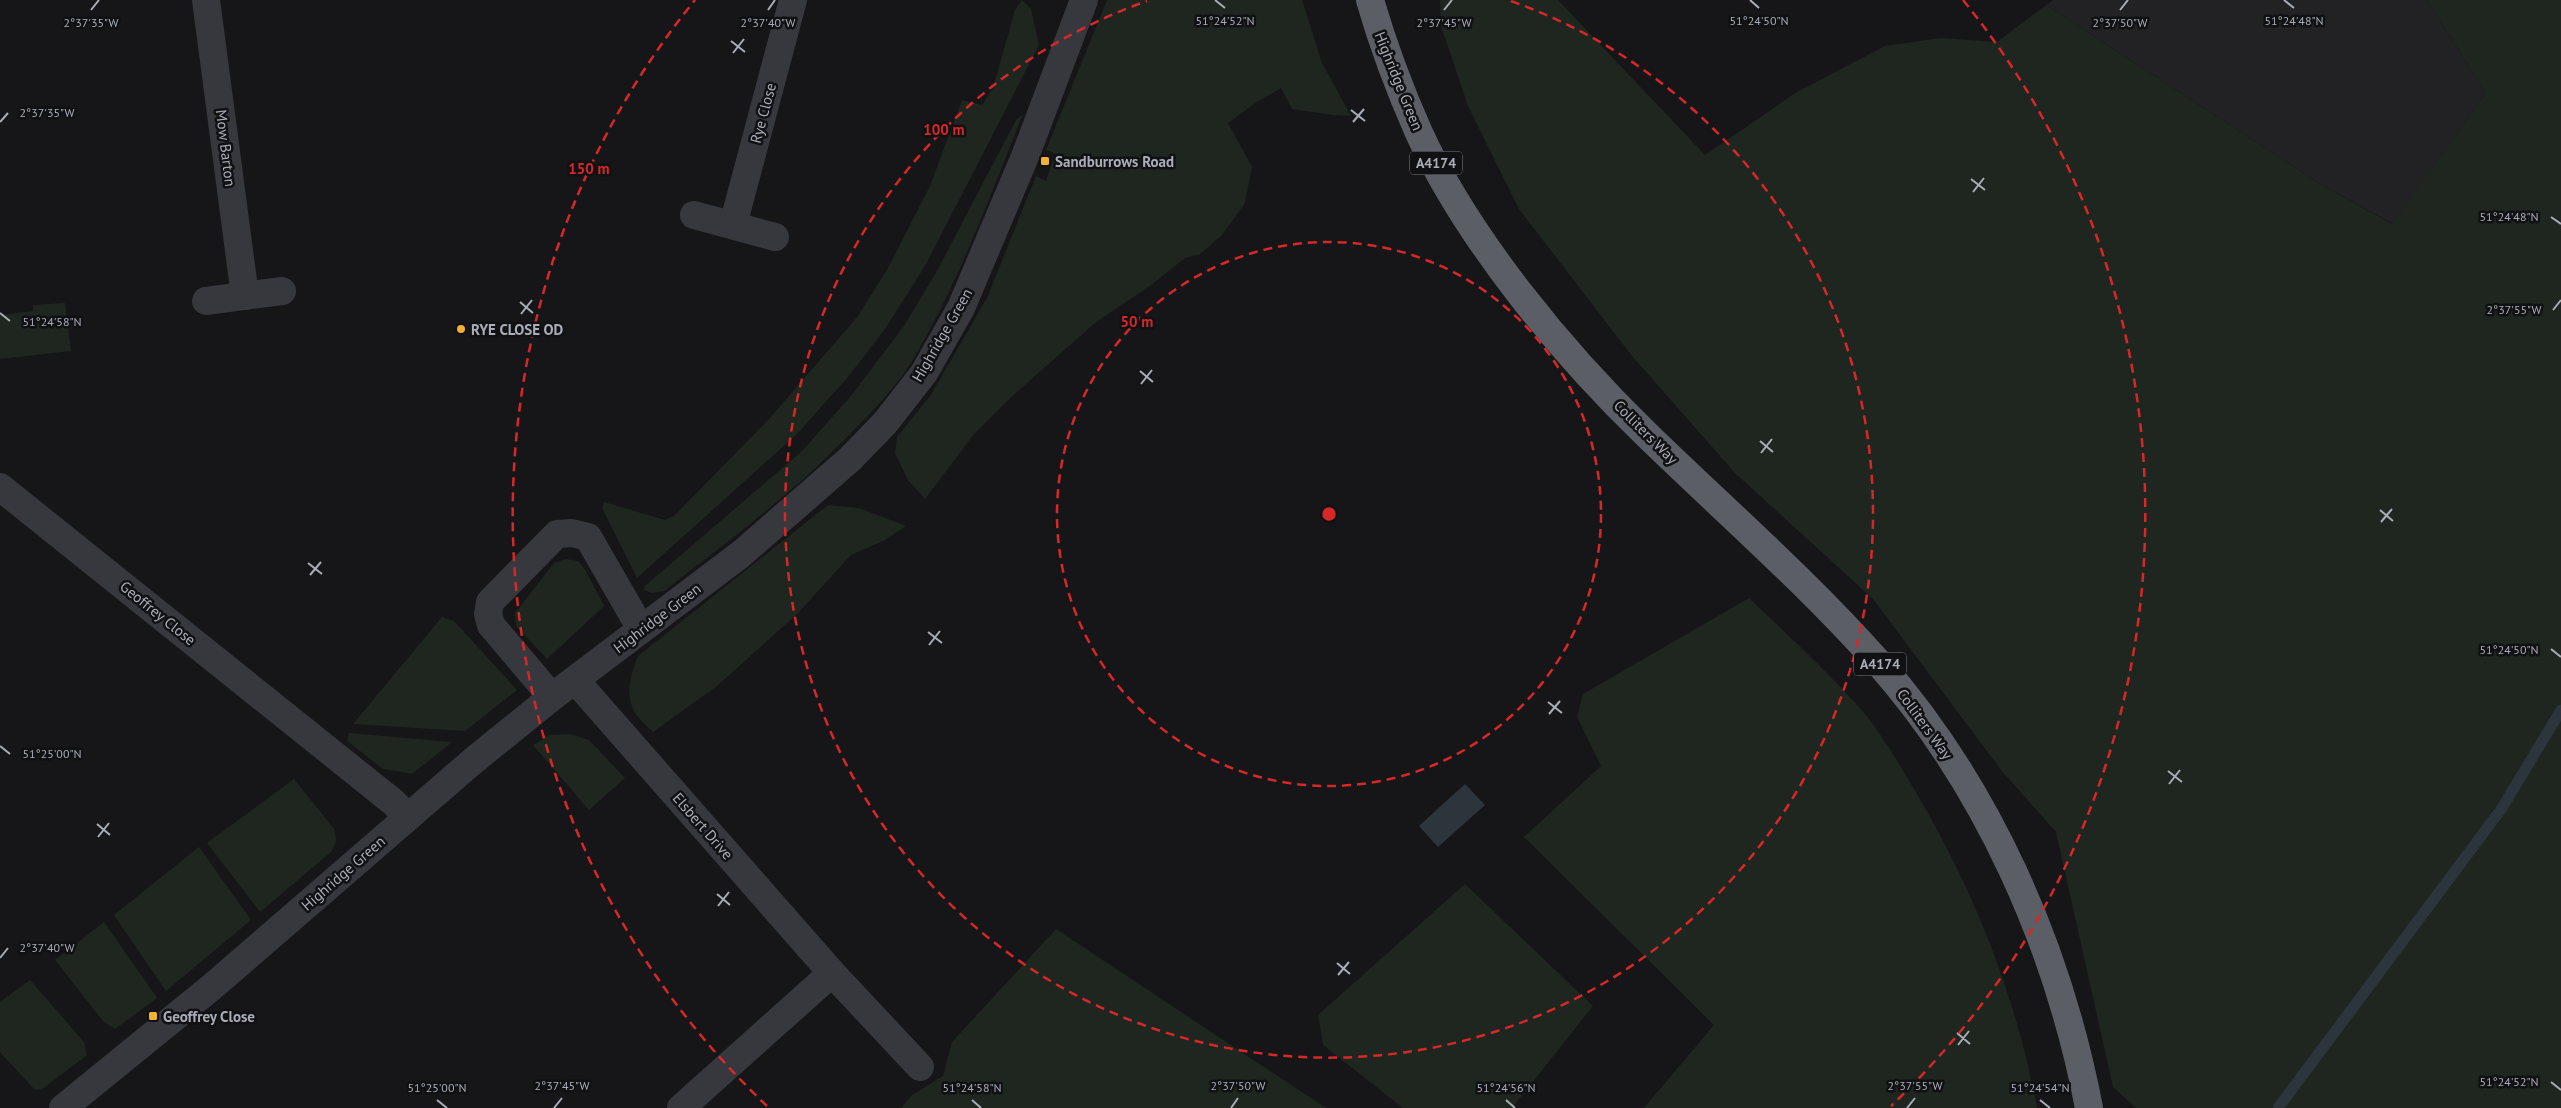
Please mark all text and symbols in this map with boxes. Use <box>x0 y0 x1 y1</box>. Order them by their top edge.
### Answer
text: 51°24'52"N <box>1195 13 1255 28</box>
text: 51°24'50"N <box>1729 13 1789 28</box>
text: 51°24'48"N <box>2264 13 2324 28</box>
text: 2°37'35"W <box>64 15 118 30</box>
text: 2°37'40"W <box>741 15 795 30</box>
text: 2°37'45"W <box>1417 15 1471 30</box>
text: 2°37'50"W <box>2093 15 2147 30</box>
street label: Highridge Green <box>1371 29 1427 133</box>
street label: Rye Close <box>746 81 780 145</box>
text: 2°37'35"W <box>20 105 74 120</box>
street label: Mow Barton <box>212 108 240 188</box>
text: 100 m <box>923 120 965 139</box>
place label: Sandburrows Road <box>1055 152 1174 171</box>
road number: A4174 <box>1410 152 1462 174</box>
marker: Sandburrows Road <box>1039 155 1051 167</box>
text: 150 m <box>568 159 610 178</box>
text: 51°24'48"N <box>2479 209 2539 224</box>
street label: Highridge Green <box>908 285 976 385</box>
text: 2°37'55"W <box>2487 302 2541 317</box>
text: 50 m <box>1121 312 1153 331</box>
text: 51°24'58"N <box>22 314 82 329</box>
place label: RYE CLOSE OD <box>471 320 564 339</box>
marker: RYE CLOSE OD <box>455 323 467 335</box>
street label: Colliters Way <box>1610 396 1682 468</box>
centre of rings <box>1320 505 1338 523</box>
street label: Geoffrey Close <box>116 577 200 649</box>
street label: Highridge Green <box>609 579 705 657</box>
text: 51°24'50"N <box>2479 642 2539 657</box>
road number: A4174 <box>1854 652 1906 676</box>
street label: Colliters Way <box>1893 685 1957 763</box>
text: 51°25'00"N <box>22 746 82 761</box>
street label: Elsbert Drive <box>669 789 737 863</box>
street label: Highridge Green <box>297 831 389 915</box>
text: 2°37'40"W <box>20 940 74 955</box>
place label: Geoffrey Close <box>163 1007 255 1026</box>
marker: Geoffrey Close <box>147 1010 159 1022</box>
text: 51°24'52"N <box>2479 1074 2539 1089</box>
text: 2°37'45"W <box>535 1078 589 1093</box>
text: 2°37'50"W <box>1211 1078 1265 1093</box>
text: 2°37'55"W <box>1888 1078 1942 1093</box>
text: 51°25'00"N <box>407 1080 467 1095</box>
text: 51°24'58"N <box>942 1080 1002 1095</box>
text: 51°24'56"N <box>1476 1080 1536 1095</box>
text: 51°24'54"N <box>2010 1080 2070 1095</box>

